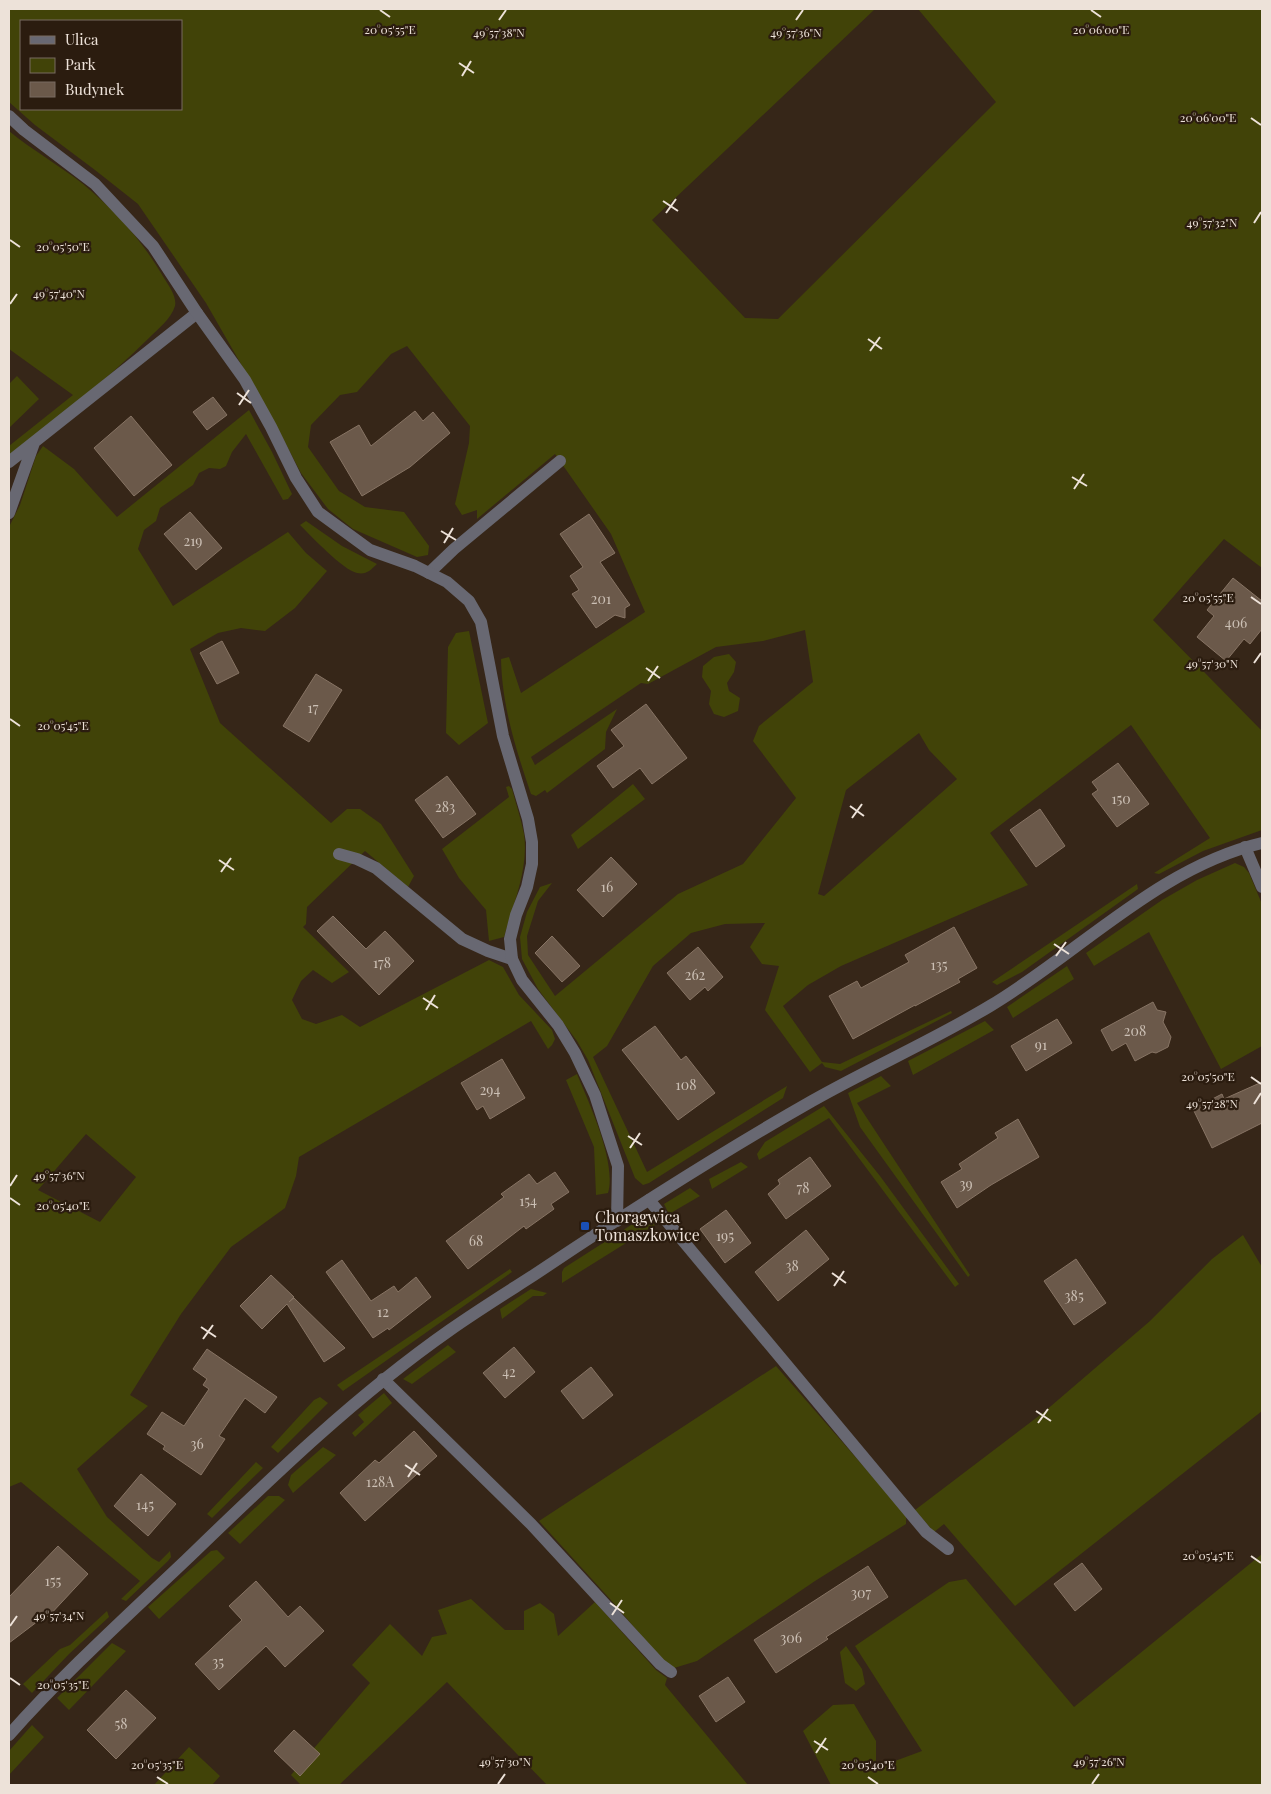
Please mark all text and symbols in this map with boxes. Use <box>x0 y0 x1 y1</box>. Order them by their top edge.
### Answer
legend <box>20 20 182 110</box>
text: 20°05'55"E <box>364 21 416 37</box>
text: 20°06'00"E <box>1073 21 1129 37</box>
text: 49°57'38"N <box>473 24 525 40</box>
text: 49°57'36"N <box>770 24 822 40</box>
text: Ulica <box>65 29 99 49</box>
text: Park <box>65 54 97 74</box>
text: Budynek <box>65 79 125 99</box>
text: 20°06'00"E <box>1180 109 1236 125</box>
text: 49°57'32"N <box>1187 214 1238 230</box>
text: 20°05'50"E <box>36 238 90 254</box>
text: 49°57'40"N <box>33 285 85 301</box>
house number: 219 <box>183 531 203 550</box>
house number: 201 <box>591 589 611 608</box>
text: 20°05'55"E <box>1182 589 1234 605</box>
house number: 406 <box>1225 613 1247 632</box>
text: 49°57'30"N <box>1186 655 1239 671</box>
house number: 17 <box>308 698 319 717</box>
text: 20°05'45"E <box>37 717 89 733</box>
house number: 150 <box>1111 789 1131 808</box>
house number: 283 <box>435 797 455 816</box>
house number: 16 <box>601 877 613 896</box>
house number: 178 <box>373 953 391 972</box>
house number: 135 <box>930 955 948 974</box>
house number: 262 <box>685 965 706 984</box>
house number: 208 <box>1124 1021 1146 1040</box>
house number: 91 <box>1035 1035 1047 1054</box>
text: 20°05'50"E <box>1181 1068 1235 1084</box>
house number: 108 <box>676 1075 696 1094</box>
house number: 294 <box>480 1080 500 1099</box>
text: 49°57'28"N <box>1186 1095 1238 1111</box>
text: 49°57'36"N <box>33 1167 85 1183</box>
house number: 39 <box>959 1174 973 1193</box>
house number: 78 <box>797 1178 809 1197</box>
house number: 154 <box>519 1191 537 1210</box>
text: 20°05'40"E <box>36 1197 90 1213</box>
place label: Chorągwica Tomaszkowice <box>595 1206 700 1245</box>
marker: Chorągwica Tomaszkowice <box>579 1220 591 1232</box>
house number: 195 <box>716 1226 734 1245</box>
house number: 68 <box>469 1231 483 1250</box>
house number: 38 <box>785 1256 799 1275</box>
house number: 385 <box>1064 1286 1084 1305</box>
house number: 12 <box>377 1302 389 1321</box>
house number: 42 <box>502 1362 516 1381</box>
house number: 36 <box>190 1434 204 1453</box>
house number: 128A <box>366 1472 394 1491</box>
house number: 145 <box>136 1495 154 1514</box>
text: 20°05'45"E <box>1182 1547 1234 1563</box>
house number: 155 <box>45 1571 62 1590</box>
house number: 307 <box>851 1583 872 1602</box>
text: 49°57'34"N <box>34 1607 85 1623</box>
house number: 306 <box>780 1628 802 1647</box>
house number: 35 <box>212 1652 224 1671</box>
text: 20°05'35"E <box>37 1676 89 1692</box>
house number: 58 <box>114 1714 128 1733</box>
text: 49°57'30"N <box>479 1753 532 1769</box>
text: 49°57'26"N <box>1073 1753 1125 1769</box>
text: 20°05'35"E <box>131 1756 183 1772</box>
text: 20°05'40"E <box>841 1756 895 1772</box>

